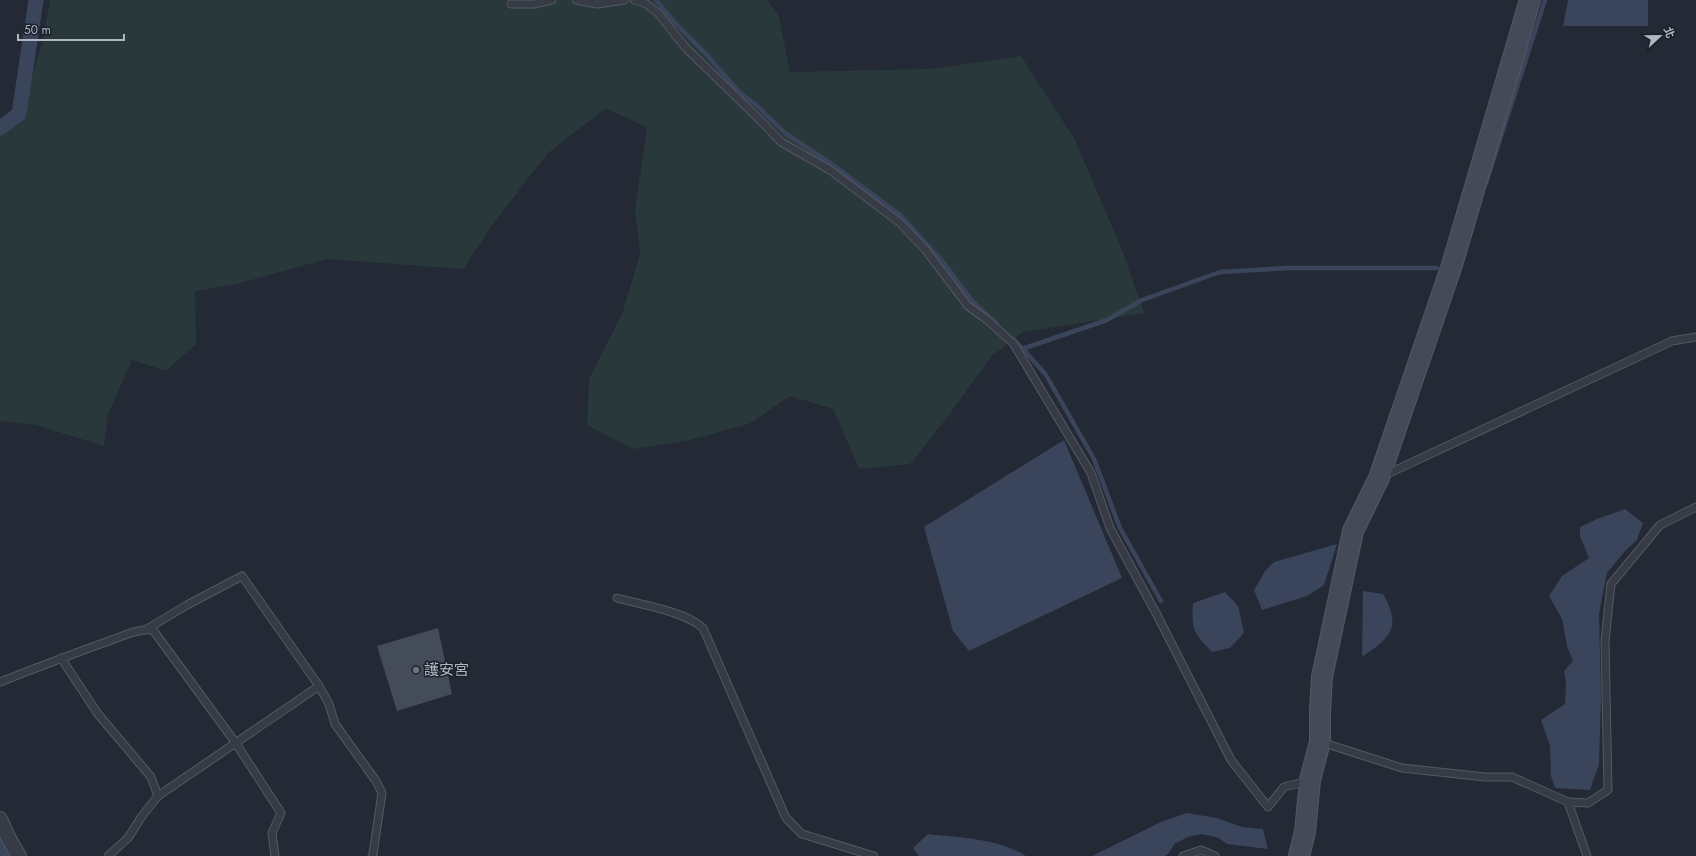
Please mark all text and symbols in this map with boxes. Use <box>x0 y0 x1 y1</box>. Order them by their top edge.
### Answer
scale bar <box>18 16 124 42</box>
north arrow <box>1640 16 1680 56</box>
text: 50 m <box>24 21 51 39</box>
text: 北 <box>1660 24 1679 40</box>
place label: 護安宮 <box>424 659 469 681</box>
marker: 護安宮 <box>411 665 421 675</box>

